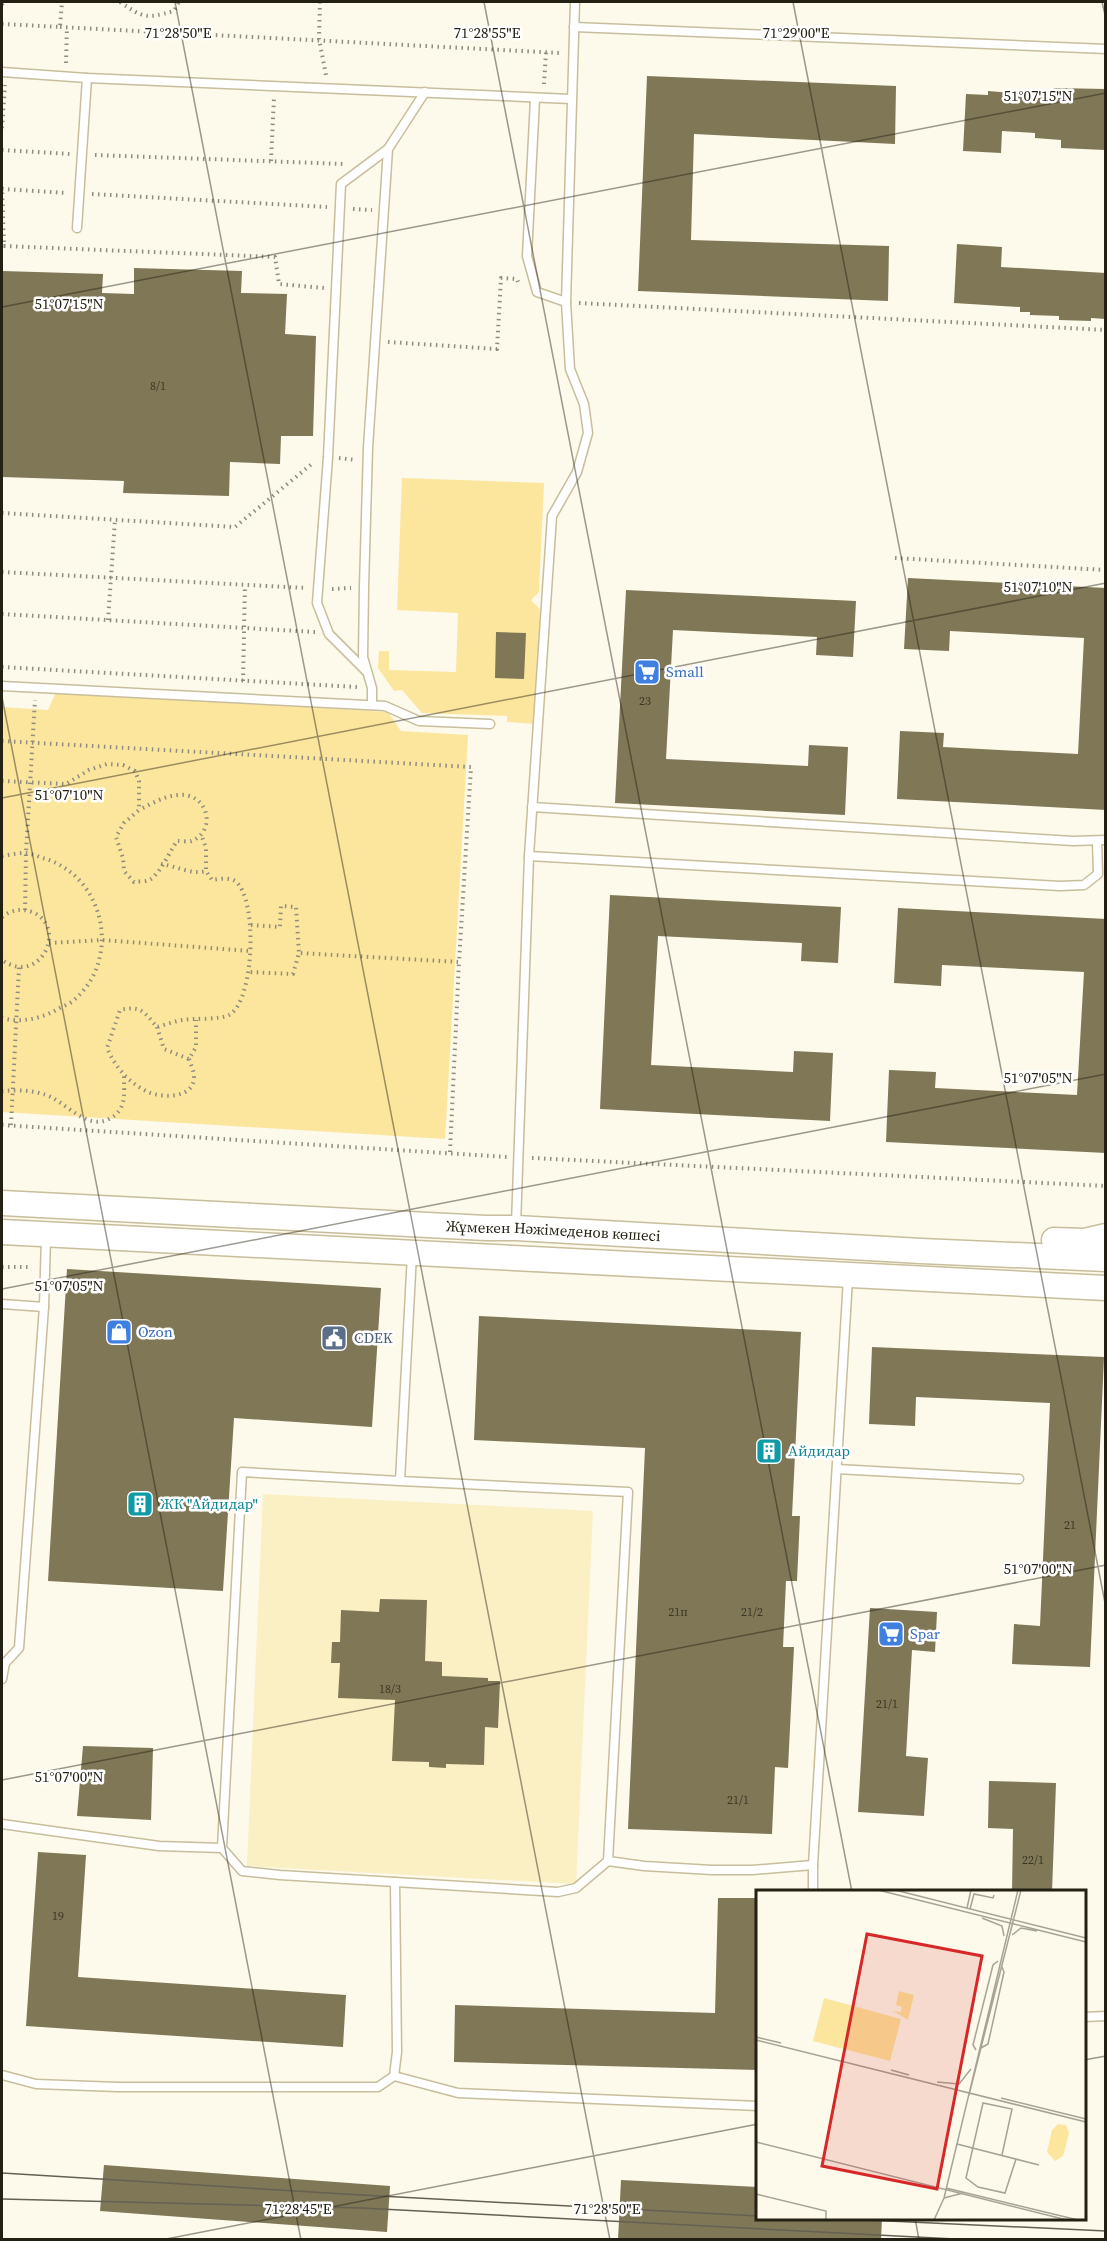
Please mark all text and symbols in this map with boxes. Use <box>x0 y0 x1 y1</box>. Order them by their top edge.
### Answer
text: 71°28'50"E <box>144 22 212 43</box>
text: 71°28'55"E <box>453 22 521 43</box>
text: 71°29'00"E <box>762 22 830 43</box>
text: 51°07'15"N <box>1003 85 1073 106</box>
text: 51°07'15"N <box>34 293 104 314</box>
house number: 8/1 <box>150 378 166 394</box>
text: 51°07'10"N <box>1003 576 1073 597</box>
supermarket icon: Small <box>632 657 662 687</box>
place label: Small <box>666 661 704 682</box>
house number: 23 <box>639 693 651 709</box>
text: 51°07'10"N <box>34 784 104 805</box>
text: 51°07'05"N <box>1003 1067 1073 1088</box>
street label: Жұмекен Нәжімеденов көшесі <box>446 1215 661 1246</box>
text: 51°07'05"N <box>34 1275 104 1296</box>
shop icon: Ozon <box>104 1317 134 1347</box>
place label: Ozon <box>138 1321 173 1342</box>
public building icon: CDEK <box>319 1323 349 1353</box>
place label: CDEK <box>354 1327 393 1348</box>
building icon: Айдидар <box>754 1436 784 1466</box>
place label: Айдидар <box>788 1440 850 1461</box>
building icon: ЖК "Айдидар" <box>125 1489 155 1519</box>
place label: ЖК "Айдидар" <box>160 1493 258 1514</box>
house number: 21 <box>1064 1517 1076 1533</box>
text: 51°07'00"N <box>1003 1558 1073 1579</box>
house number: 21п <box>668 1604 688 1620</box>
house number: 21/2 <box>741 1604 763 1620</box>
supermarket icon: Spar <box>876 1619 906 1649</box>
place label: Spar <box>910 1623 941 1644</box>
house number: 18/3 <box>379 1681 401 1697</box>
house number: 21/1 <box>876 1696 898 1712</box>
text: 51°07'00"N <box>34 1766 104 1787</box>
house number: 21/1 <box>727 1792 749 1808</box>
house number: 22/1 <box>1022 1852 1044 1868</box>
inset map <box>756 1890 1086 2220</box>
house number: 19 <box>52 1908 64 1924</box>
text: 71°28'45"E <box>264 2198 332 2219</box>
text: 71°28'50"E <box>573 2198 641 2219</box>

